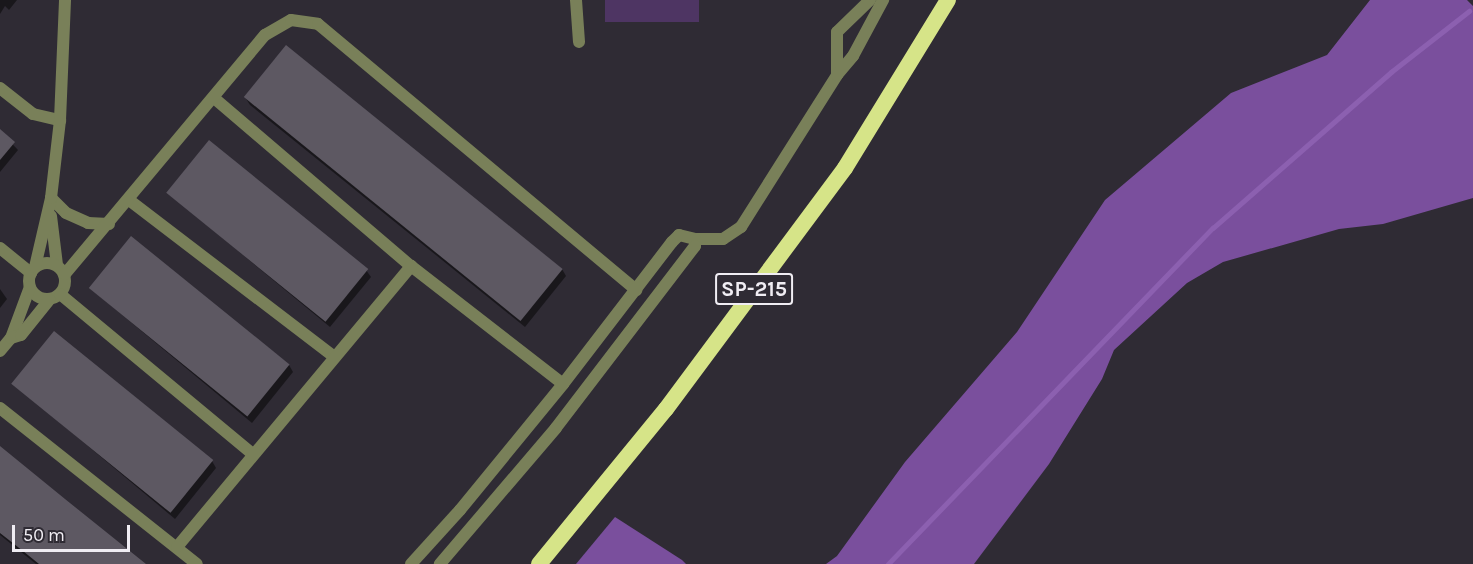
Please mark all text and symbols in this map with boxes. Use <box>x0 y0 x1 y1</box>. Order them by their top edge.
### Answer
road number: SP-215 <box>715 271 793 307</box>
scale bar <box>15 513 134 551</box>
text: 50 m <box>23 524 65 546</box>

